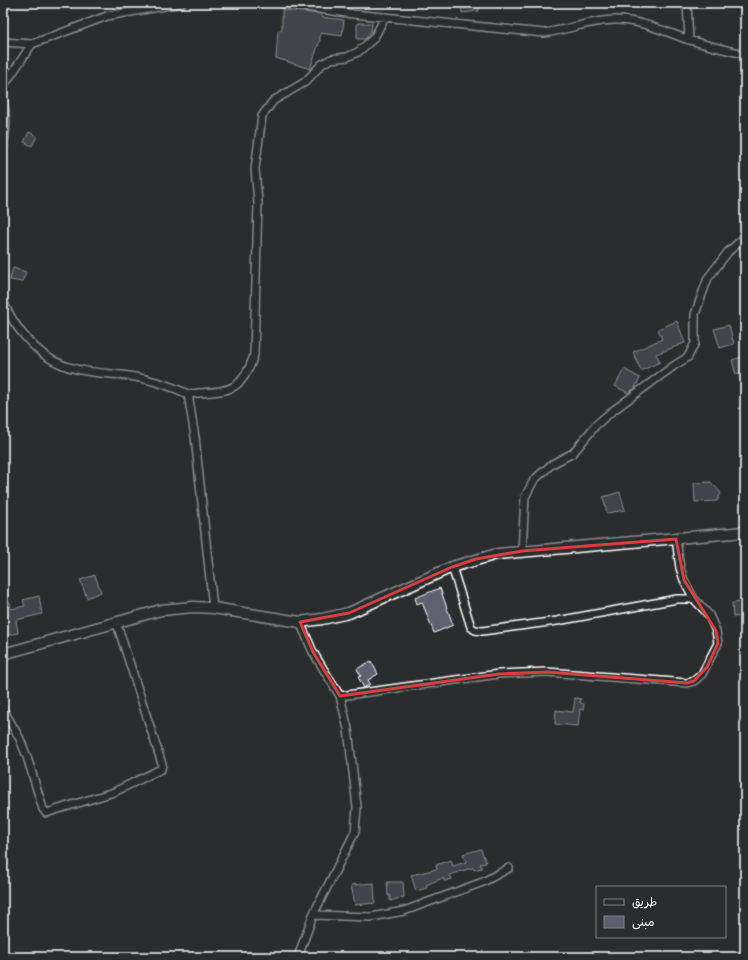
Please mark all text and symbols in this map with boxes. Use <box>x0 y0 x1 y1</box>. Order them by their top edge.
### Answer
legend <box>596 886 726 938</box>
text: طريق <box>632 893 657 910</box>
text: مبنى <box>632 913 655 930</box>

